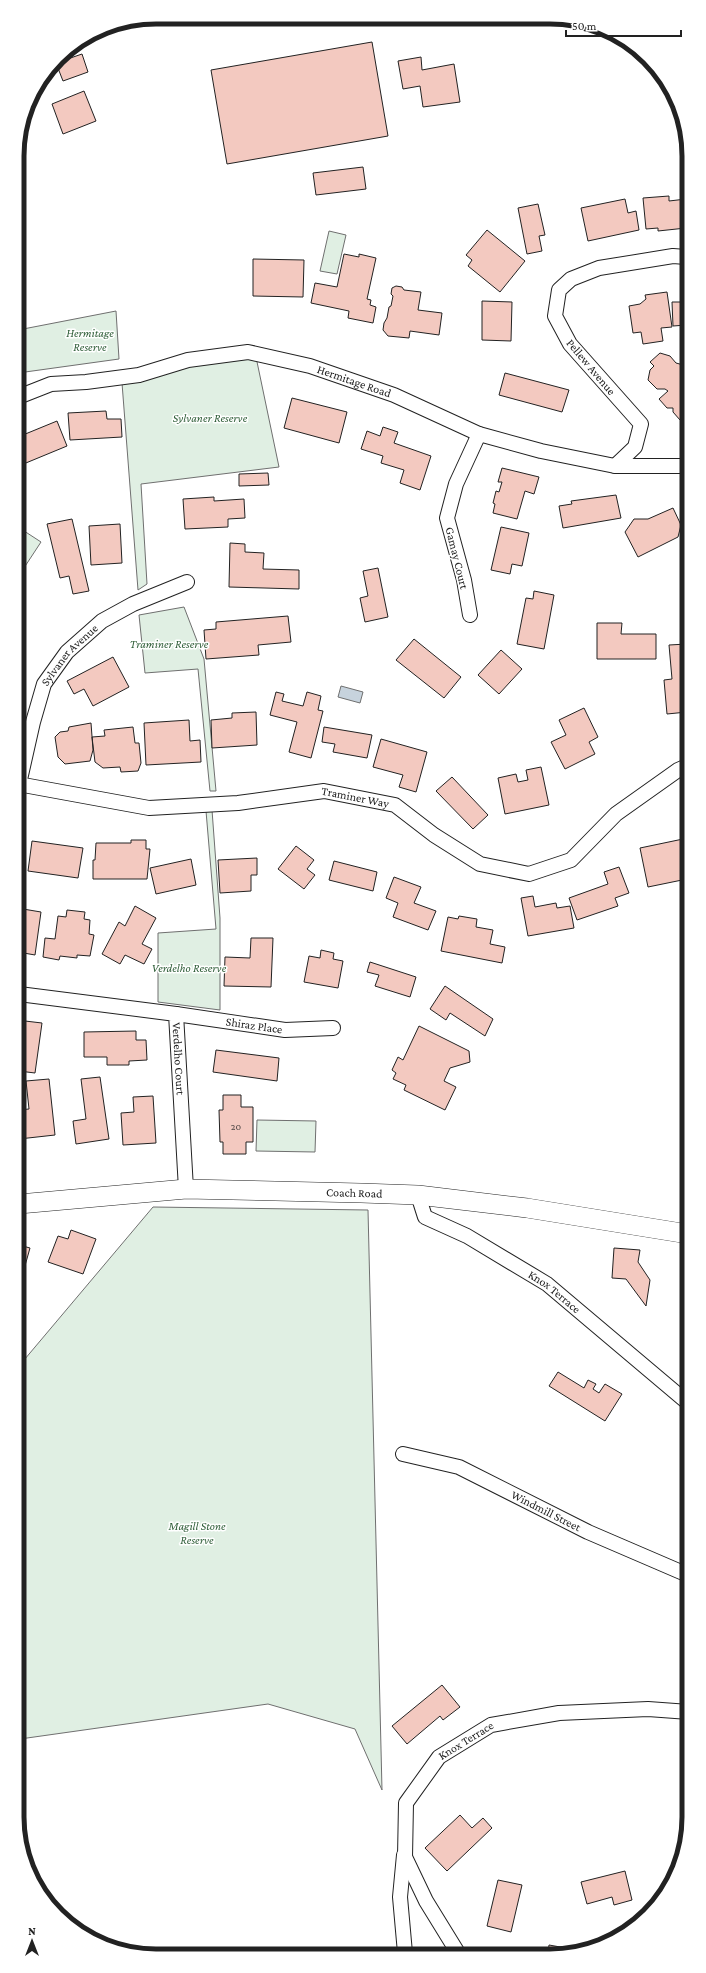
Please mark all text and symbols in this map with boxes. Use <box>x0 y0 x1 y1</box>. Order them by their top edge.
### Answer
scale bar <box>566 12 681 38</box>
text: 50 m <box>572 19 597 33</box>
park label: Hermitage Reserve <box>66 326 114 354</box>
street label: Pellew Avenue <box>563 336 619 398</box>
street label: Hermitage Road <box>315 362 394 401</box>
park label: Sylvaner Reserve <box>173 411 248 425</box>
street label: Gamay Court <box>443 525 472 592</box>
street label: Sylvaner Avenue <box>38 621 101 689</box>
park label: Traminer Reserve <box>130 637 209 651</box>
street label: Traminer Way <box>320 784 391 811</box>
park label: Verdelho Reserve <box>152 961 227 975</box>
street label: Shiraz Place <box>225 1014 283 1037</box>
street label: Verdelho Court <box>169 1022 188 1096</box>
house number: 20 <box>231 1121 242 1132</box>
street label: Coach Road <box>326 1185 383 1201</box>
street label: Knox Terrace <box>526 1267 583 1316</box>
street label: Windmill Street <box>509 1487 584 1535</box>
park label: Magill Stone Reserve <box>167 1519 226 1547</box>
street label: Knox Terrace <box>436 1718 496 1763</box>
north arrow <box>12 1921 52 1961</box>
text: N <box>28 1925 36 1937</box>

